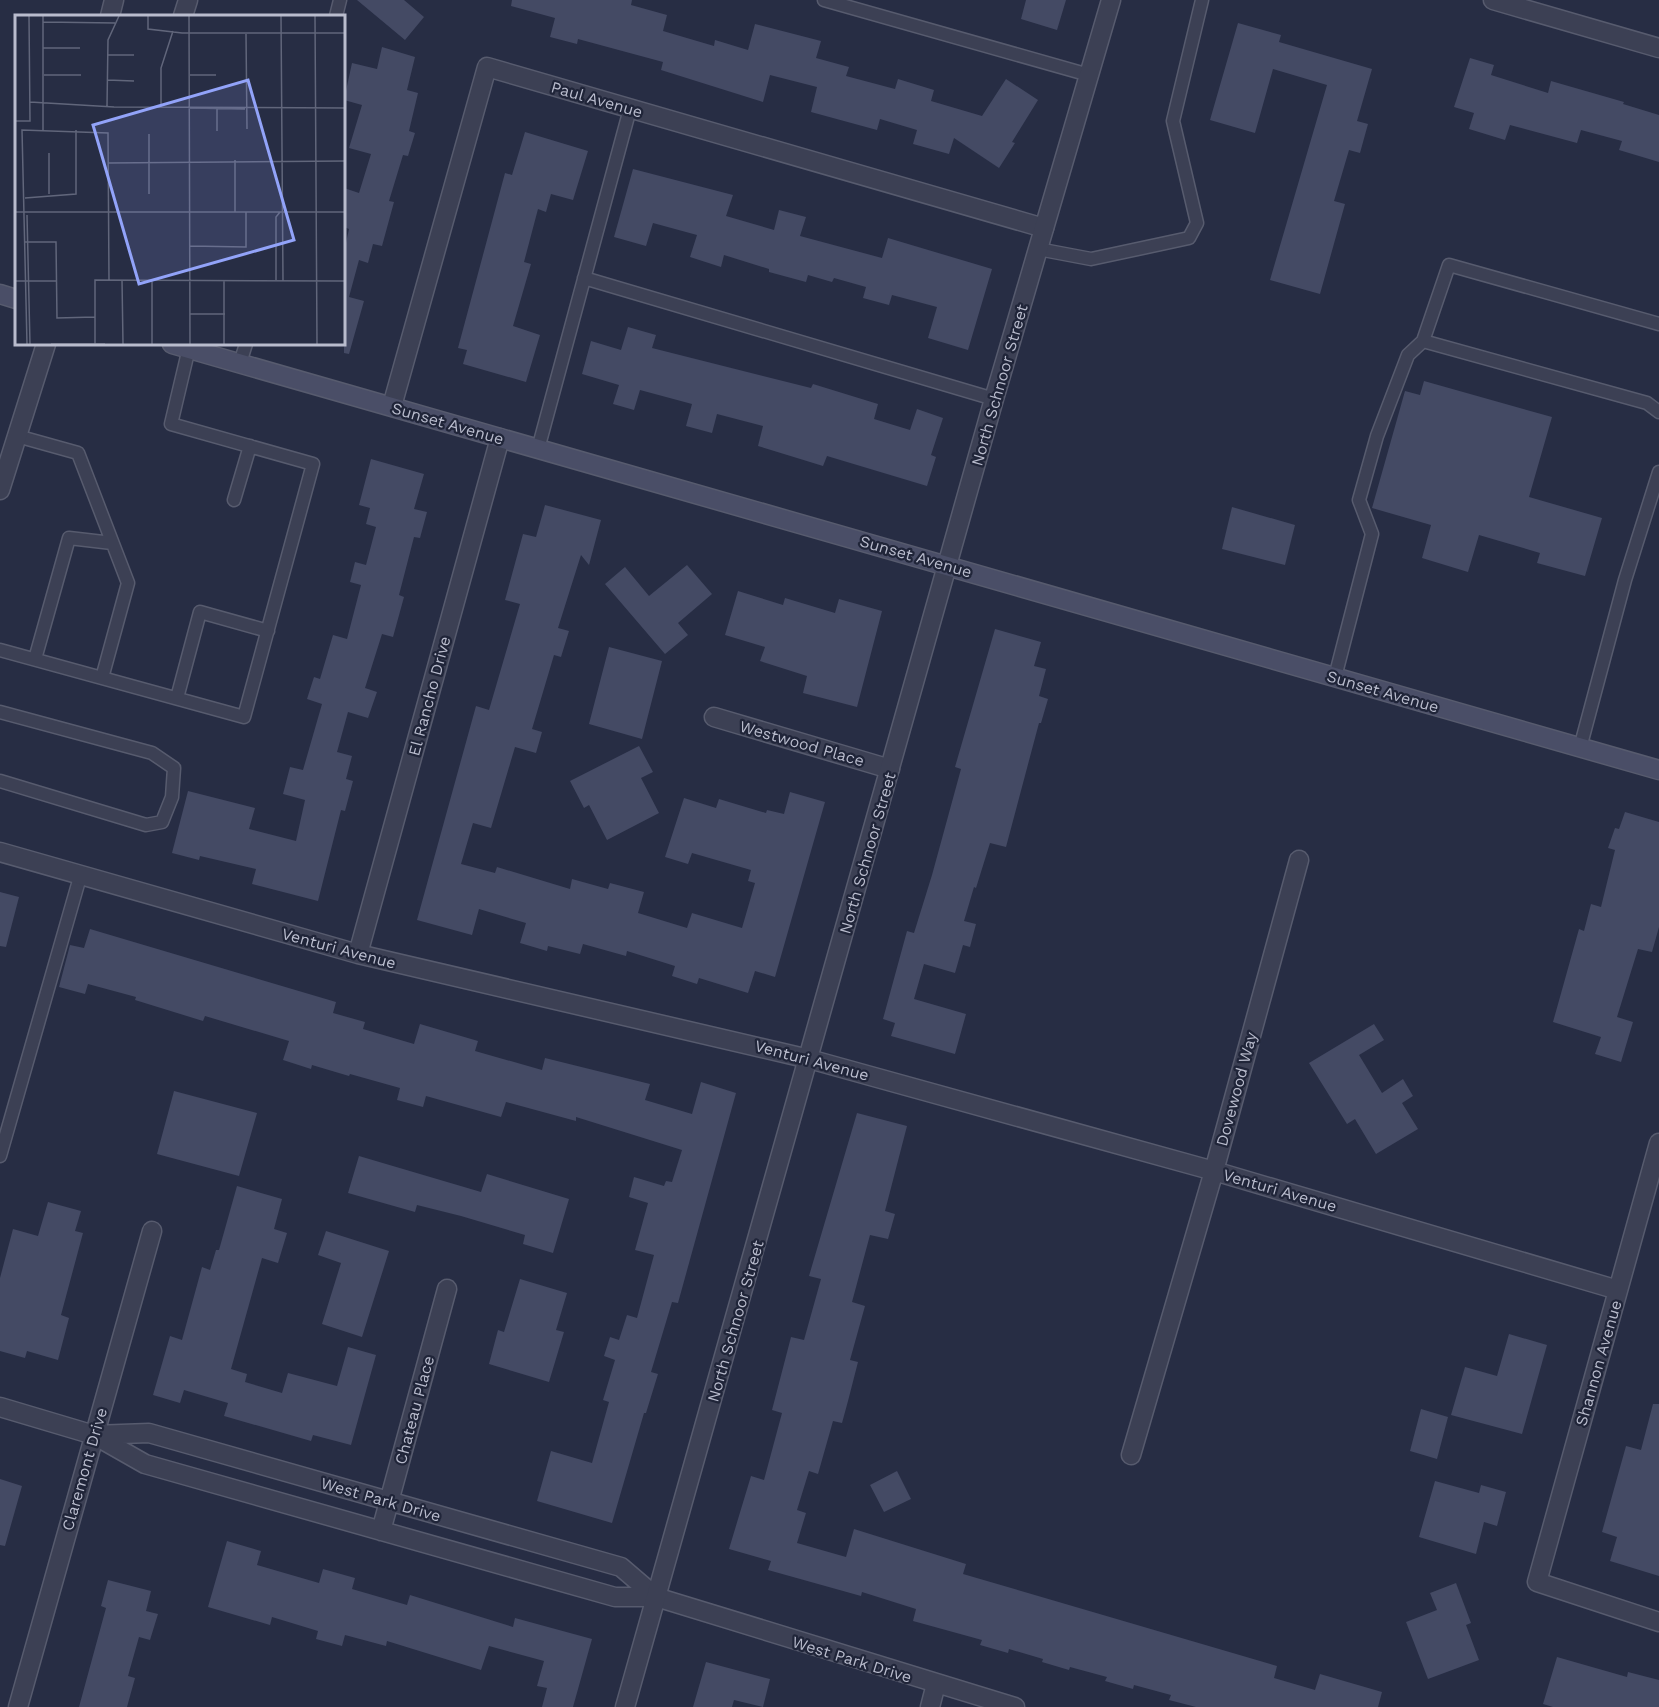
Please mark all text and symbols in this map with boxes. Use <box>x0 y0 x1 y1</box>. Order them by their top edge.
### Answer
inset map <box>15 15 345 345</box>
street label: Paul Avenue <box>549 77 645 122</box>
street label: North Schnoor Street <box>967 302 1032 468</box>
street label: Sunset Avenue <box>390 398 506 449</box>
street label: Sunset Avenue <box>858 531 974 582</box>
street label: El Rancho Drive <box>404 634 455 758</box>
street label: Sunset Avenue <box>1325 666 1441 717</box>
street label: Westwood Place <box>737 717 866 770</box>
street label: North Schnoor Street <box>835 770 900 936</box>
street label: Venturi Avenue <box>280 924 398 973</box>
street label: Dovewood Way <box>1212 1029 1261 1148</box>
street label: Venturi Avenue <box>753 1036 871 1085</box>
street label: Venturi Avenue <box>1221 1165 1339 1216</box>
street label: North Schnoor Street <box>703 1238 768 1404</box>
street label: Shannon Avenue <box>1571 1298 1626 1428</box>
street label: Chateau Place <box>391 1354 438 1467</box>
street label: Claremont Drive <box>58 1405 111 1533</box>
street label: West Park Drive <box>319 1473 443 1526</box>
street label: West Park Drive <box>790 1632 914 1687</box>

